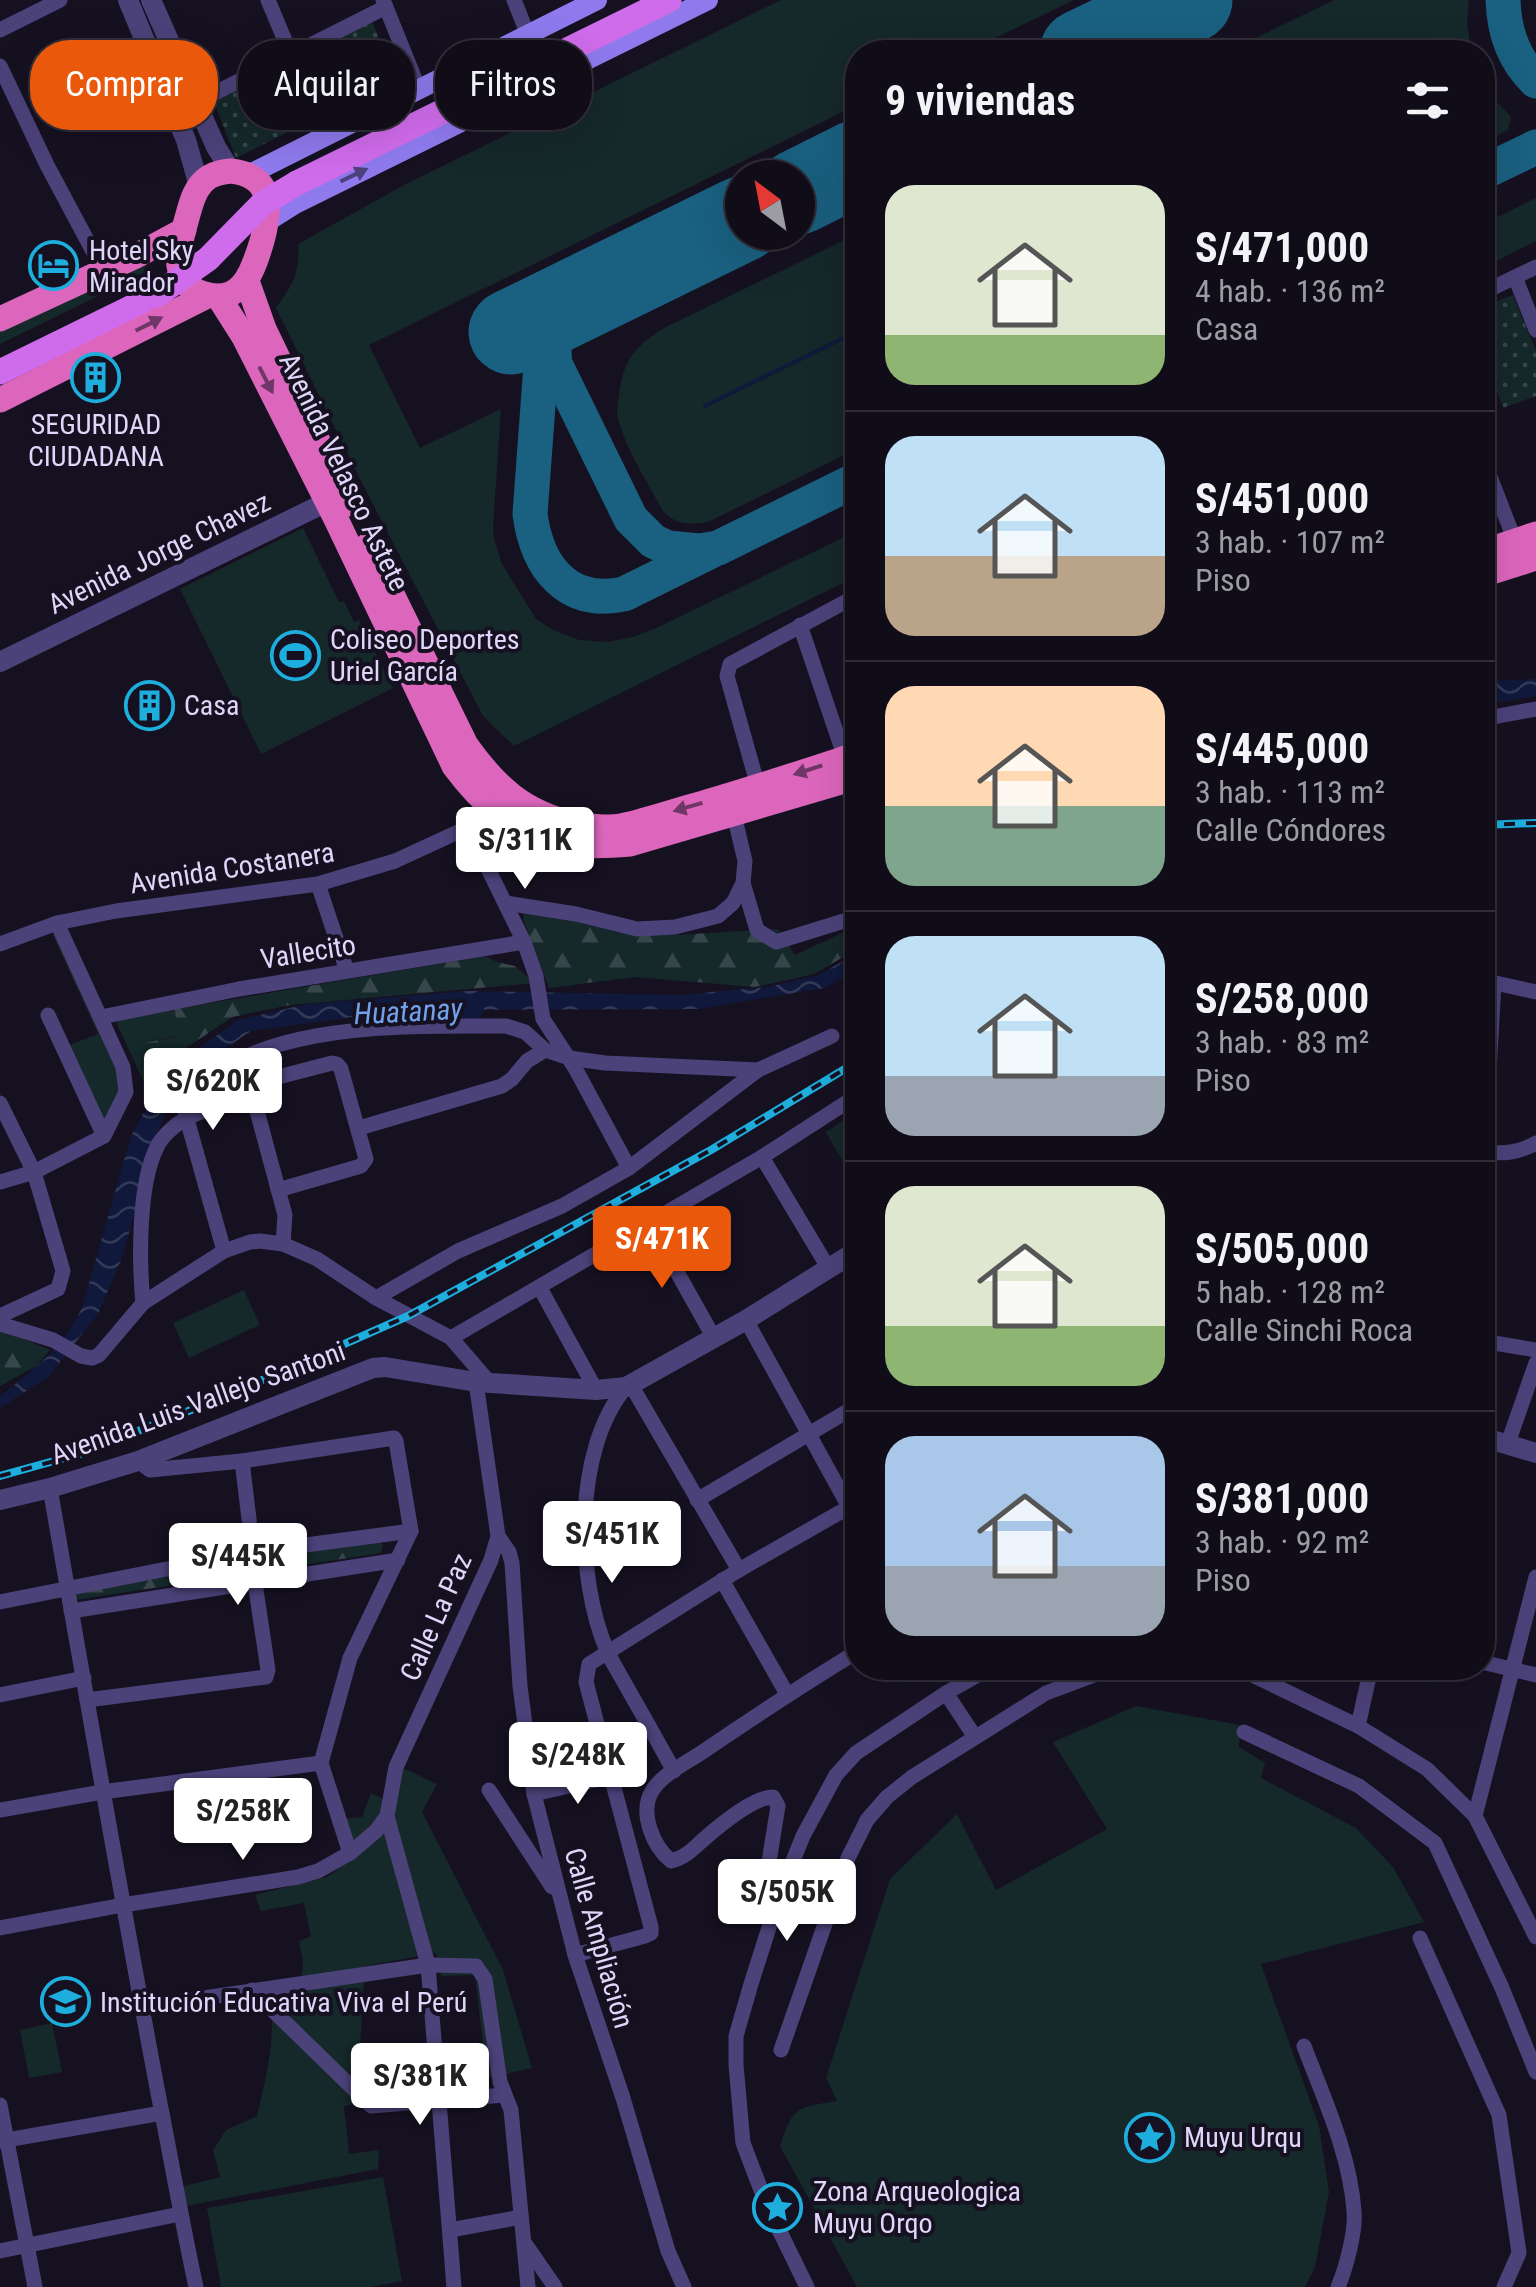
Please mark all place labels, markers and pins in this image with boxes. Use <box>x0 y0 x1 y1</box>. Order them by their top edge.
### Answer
place label: Hotel Sky Mirador <box>89 234 194 299</box>
hotel icon: Hotel Sky Mirador <box>28 240 80 292</box>
building icon: SEGURIDAD CIUDADANA <box>70 351 122 403</box>
place label: SEGURIDAD CIUDADANA <box>28 408 164 473</box>
place label: Coliseo Deportes Uriel García <box>330 623 520 688</box>
sports icon: Coliseo Deportes Uriel García <box>269 629 321 681</box>
building icon: Casa <box>123 679 175 731</box>
place label: Casa <box>184 689 239 722</box>
pin: S/311K <box>444 807 606 892</box>
pin: S/620K <box>132 1048 294 1133</box>
pin: S/471K <box>581 1206 743 1291</box>
pin: S/451K <box>531 1501 693 1586</box>
pin: S/445K <box>157 1523 319 1608</box>
pin: S/248K <box>497 1722 659 1807</box>
pin: S/258K <box>162 1778 324 1863</box>
pin: S/505K <box>706 1859 868 1944</box>
school or university icon: Institución Educativa Viva el Perú <box>39 1976 91 2028</box>
place label: Institución Educativa Viva el Perú <box>100 1986 467 2019</box>
pin: S/381K <box>339 2043 501 2128</box>
place icon: Muyu Urqu <box>1123 2111 1175 2163</box>
place label: Muyu Urqu <box>1184 2121 1302 2154</box>
place label: Zona Arqueologica Muyu Orqo <box>813 2175 1021 2240</box>
place icon: Zona Arqueologica Muyu Orqo <box>752 2181 804 2233</box>

